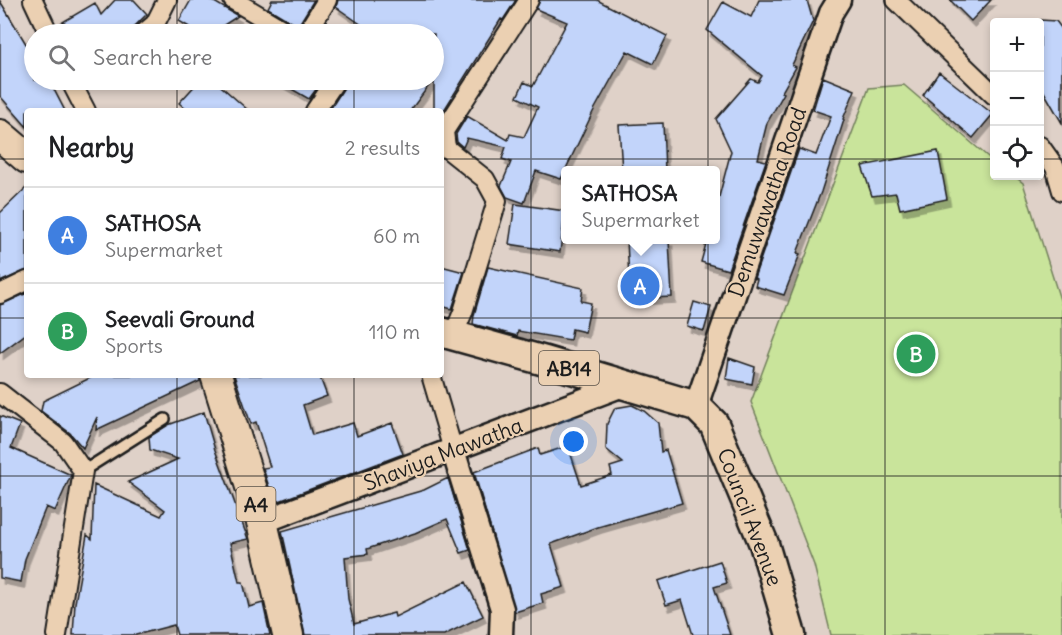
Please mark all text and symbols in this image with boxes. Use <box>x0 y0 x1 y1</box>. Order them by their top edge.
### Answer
map controls <box>990 18 1044 180</box>
button: + <box>990 18 1044 72</box>
search box <box>24 24 444 90</box>
icon: search <box>45 41 78 74</box>
text: Search here <box>93 43 212 71</box>
button: − <box>990 72 1044 126</box>
street label: Demuwawatha Road <box>722 103 812 301</box>
button: locate <box>990 126 1044 180</box>
text: Nearby <box>48 131 134 164</box>
text: 2 results <box>345 135 420 160</box>
popup <box>561 166 720 244</box>
text: SATHOSA <box>582 179 678 207</box>
text: Supermarket <box>582 207 699 232</box>
text: SATHOSA <box>105 209 201 237</box>
text: A <box>61 223 74 248</box>
text: 60 m <box>373 223 420 248</box>
text: Supermarket <box>105 237 223 262</box>
pin: A <box>620 264 660 308</box>
text: Seevali Ground <box>105 305 255 333</box>
text: B <box>61 319 74 344</box>
text: 110 m <box>369 319 420 344</box>
pin: B <box>896 332 936 376</box>
text: Sports <box>105 333 163 358</box>
road number: AB14 <box>539 351 599 385</box>
street label: Shaviya Mawatha <box>360 411 526 497</box>
your location <box>559 427 588 456</box>
street label: Council Avenue <box>711 444 789 590</box>
road number: A4 <box>236 487 276 521</box>

